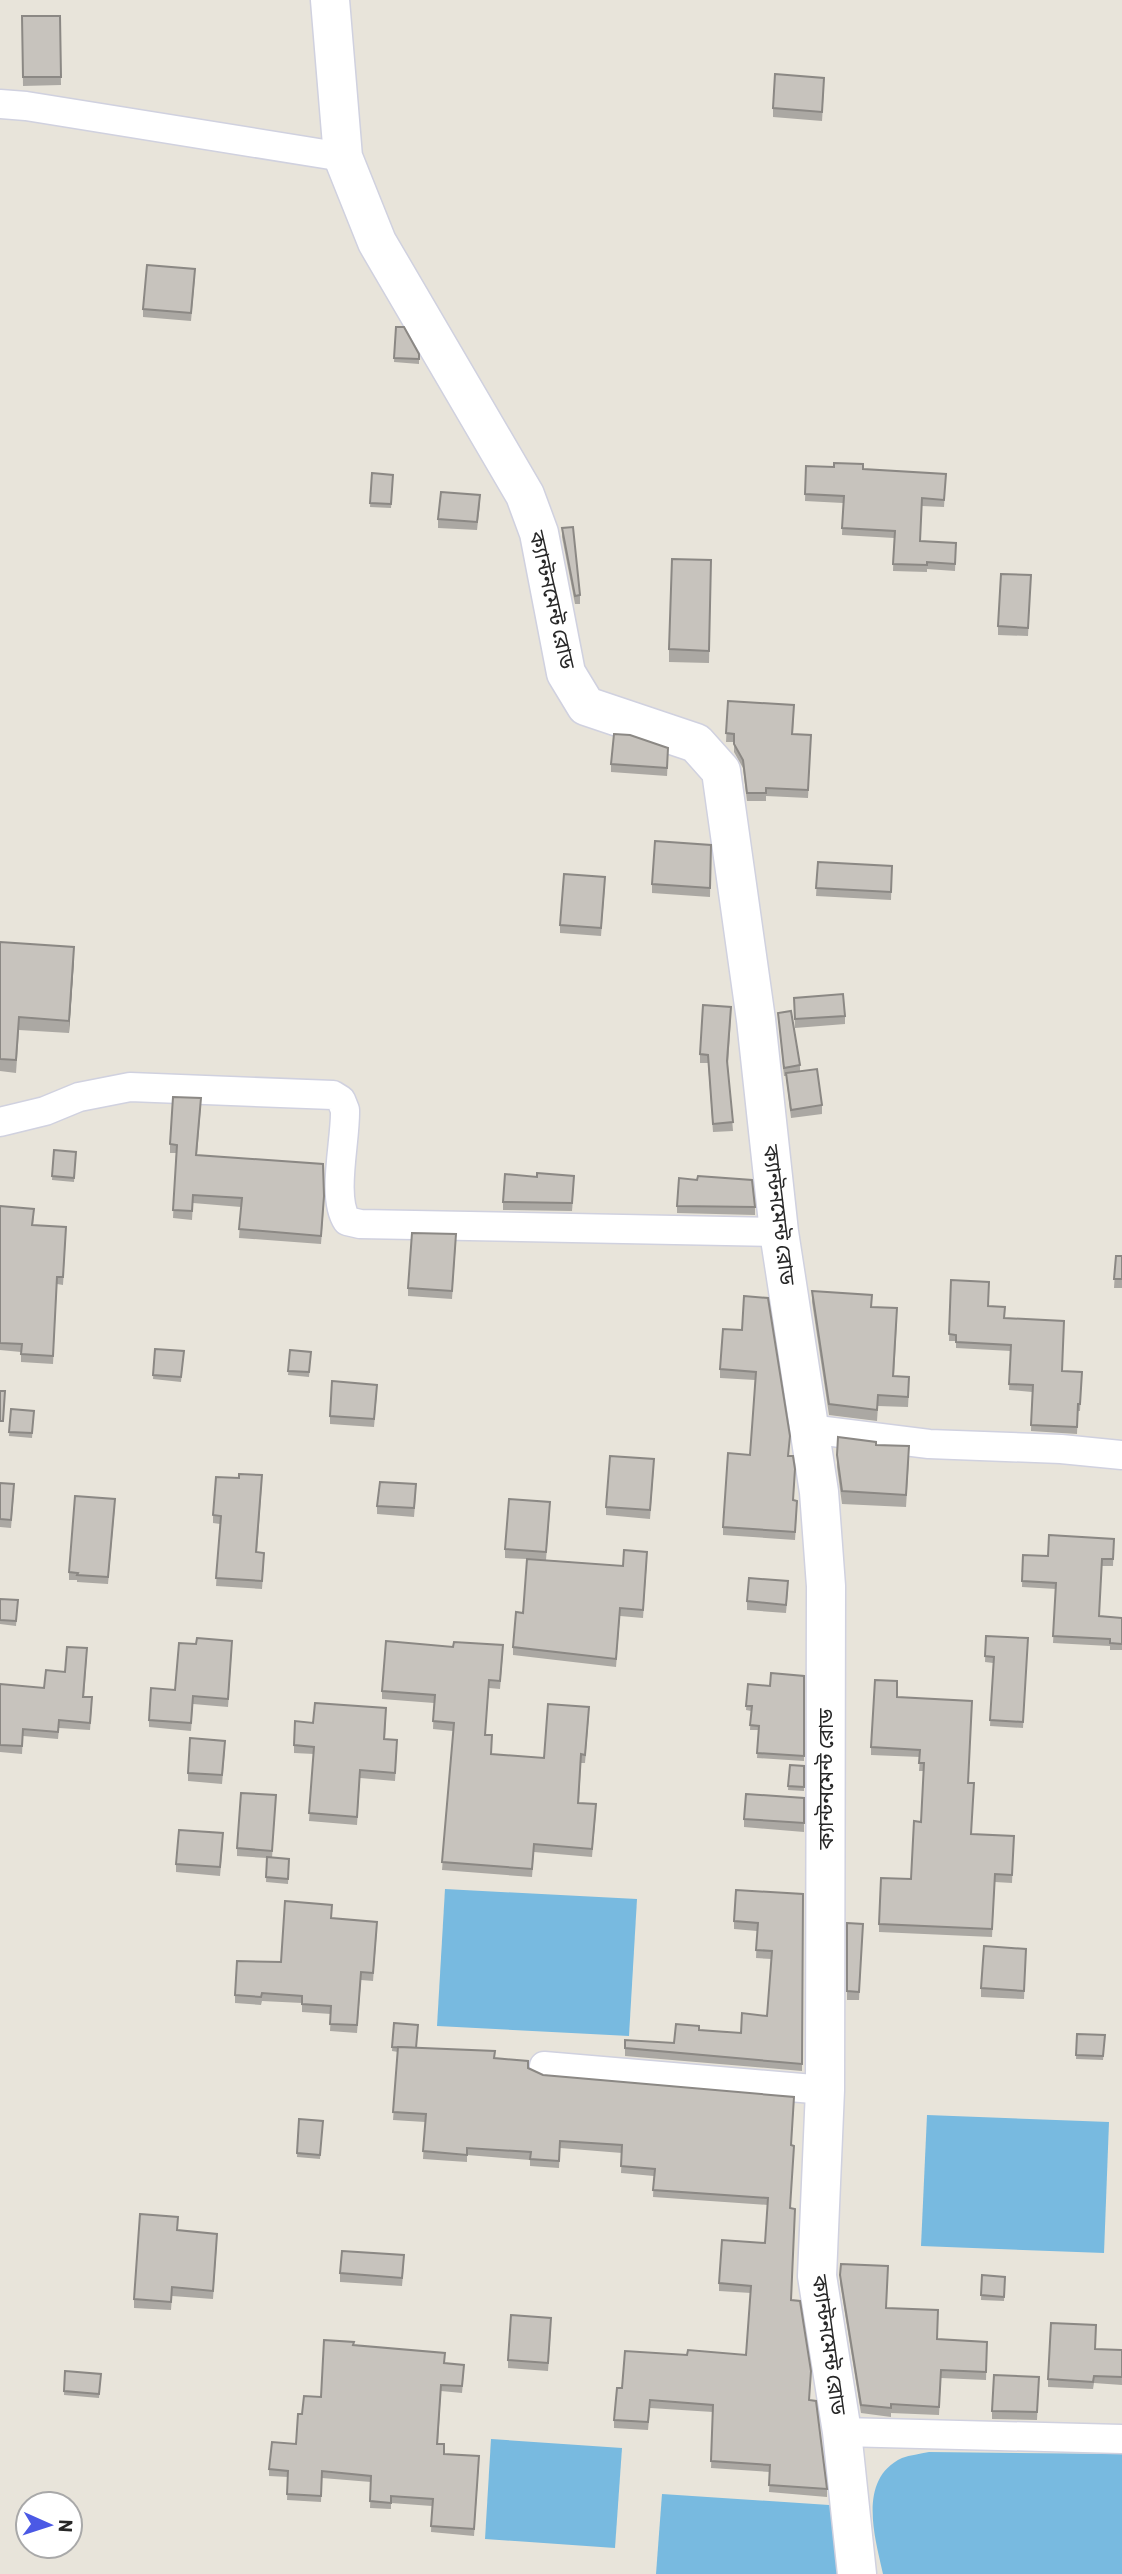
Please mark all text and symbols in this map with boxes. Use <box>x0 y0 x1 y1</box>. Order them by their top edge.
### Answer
street label: ক্যান্টনমেন্ট রোড <box>525 527 582 672</box>
street label: ক্যান্টনমেন্ট রোড <box>759 1142 802 1287</box>
street label: ক্যান্টনমেন্ট রোড <box>812 1707 837 1851</box>
street label: ক্যান্টনমেন্ট রোড <box>808 2272 853 2417</box>
north arrow <box>14 2490 84 2560</box>
text: N <box>55 2519 78 2533</box>

